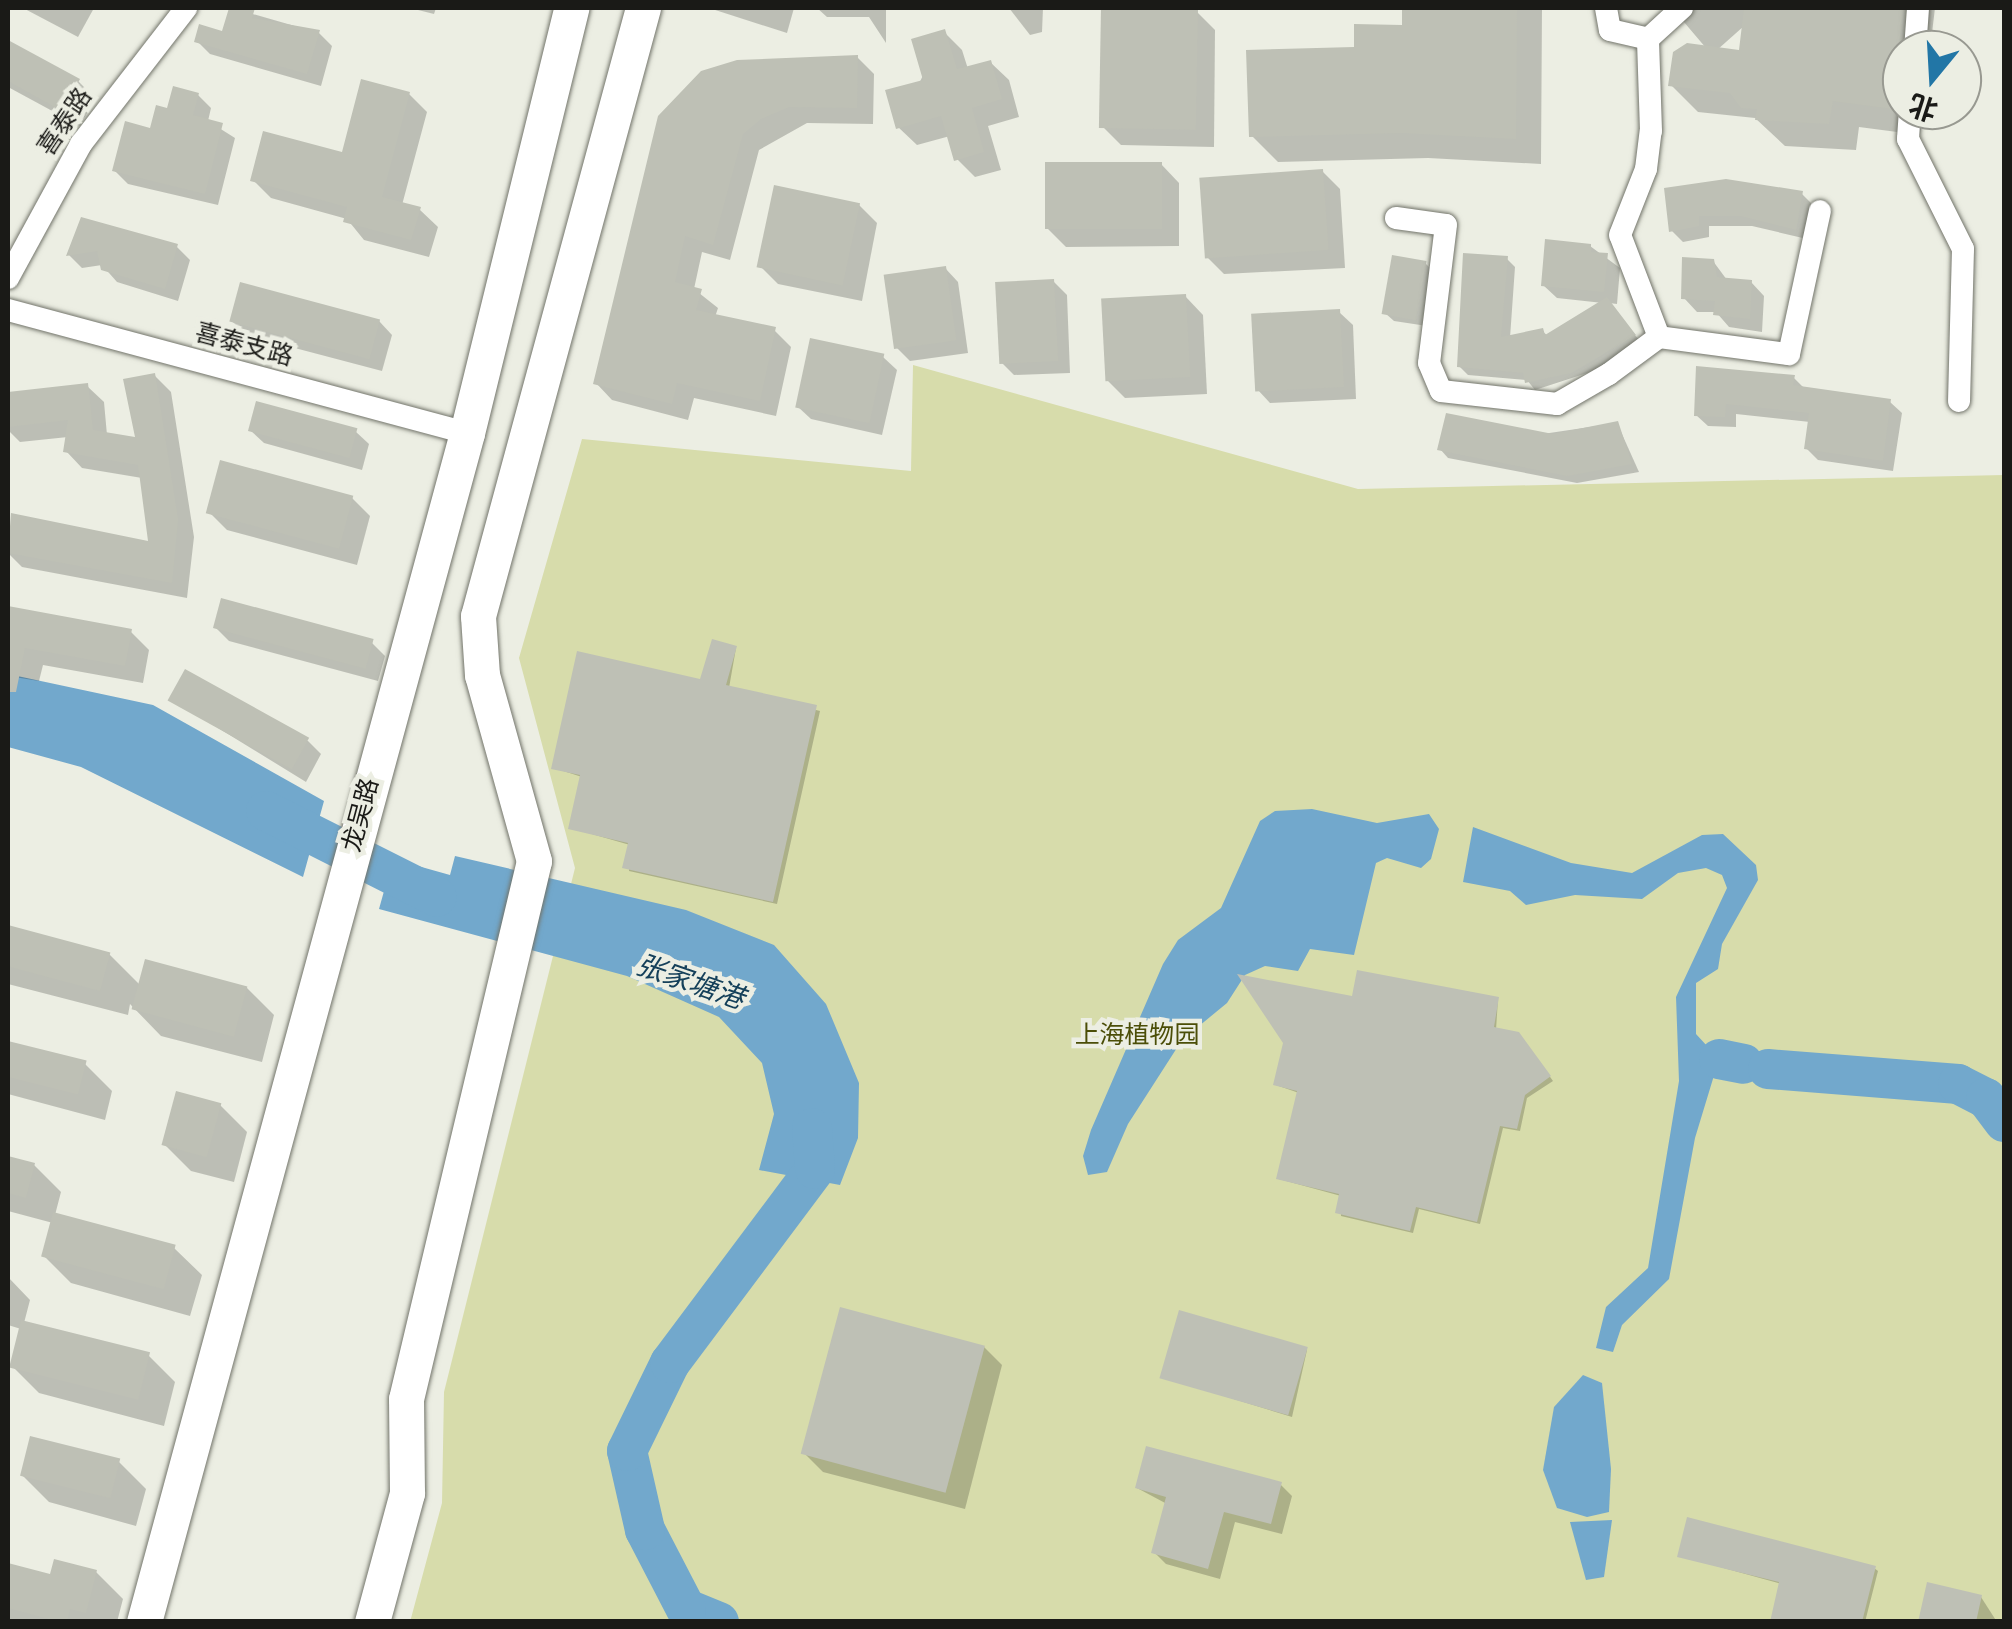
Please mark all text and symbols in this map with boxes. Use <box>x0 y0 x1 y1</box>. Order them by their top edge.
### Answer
north arrow <box>1882 30 1982 130</box>
street label: 喜泰路 <box>32 83 98 161</box>
text: 北 <box>1905 87 1942 127</box>
street label: 喜泰支路 <box>192 318 296 372</box>
street label: 龙吴路 <box>337 775 385 855</box>
water label: 张家塘港 <box>632 948 748 1016</box>
park label: 上海植物园 <box>1075 1020 1199 1050</box>

